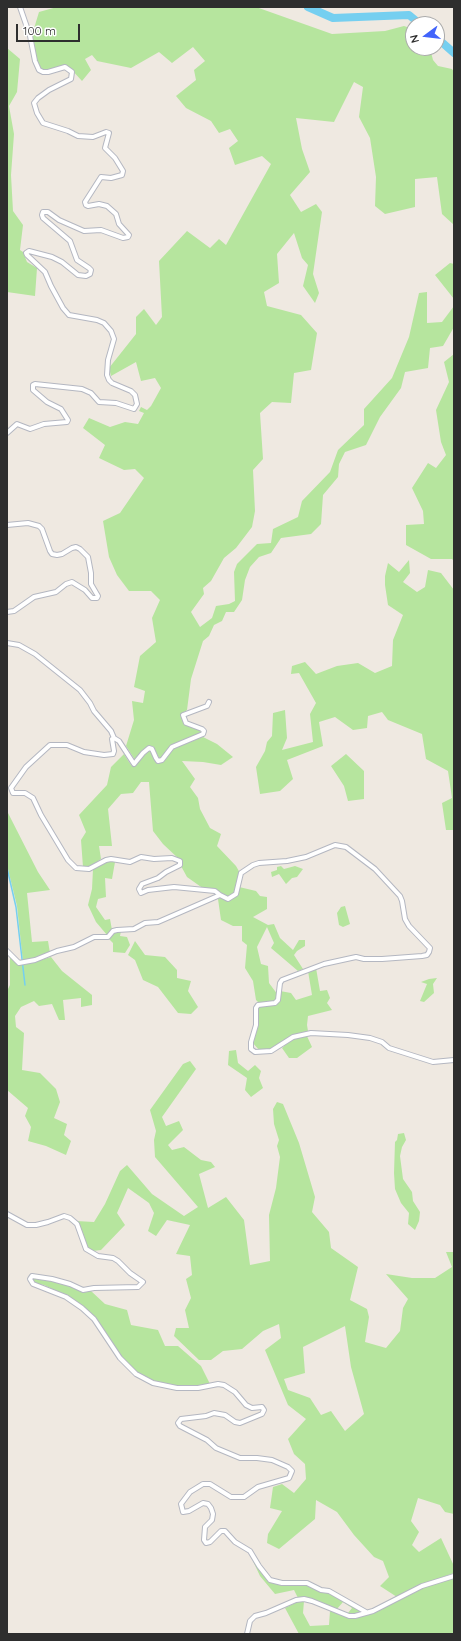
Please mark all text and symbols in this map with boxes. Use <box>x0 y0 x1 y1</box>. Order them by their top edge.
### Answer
scale bar <box>18 16 82 42</box>
north arrow <box>405 16 445 56</box>
text: 100 m <box>23 23 56 38</box>
text: N <box>407 33 422 45</box>

